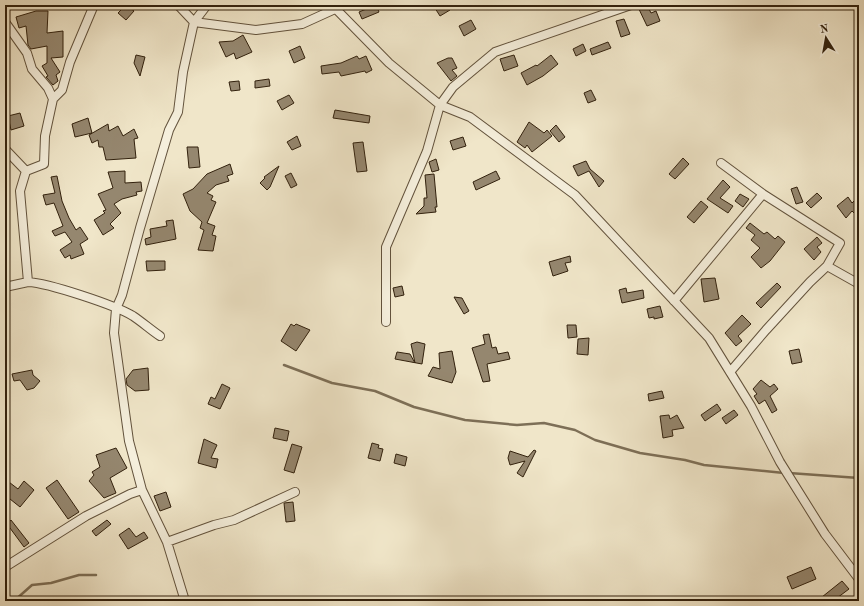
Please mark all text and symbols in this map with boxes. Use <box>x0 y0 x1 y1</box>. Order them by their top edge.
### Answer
north arrow <box>806 18 846 58</box>
text: N <box>819 23 830 36</box>

